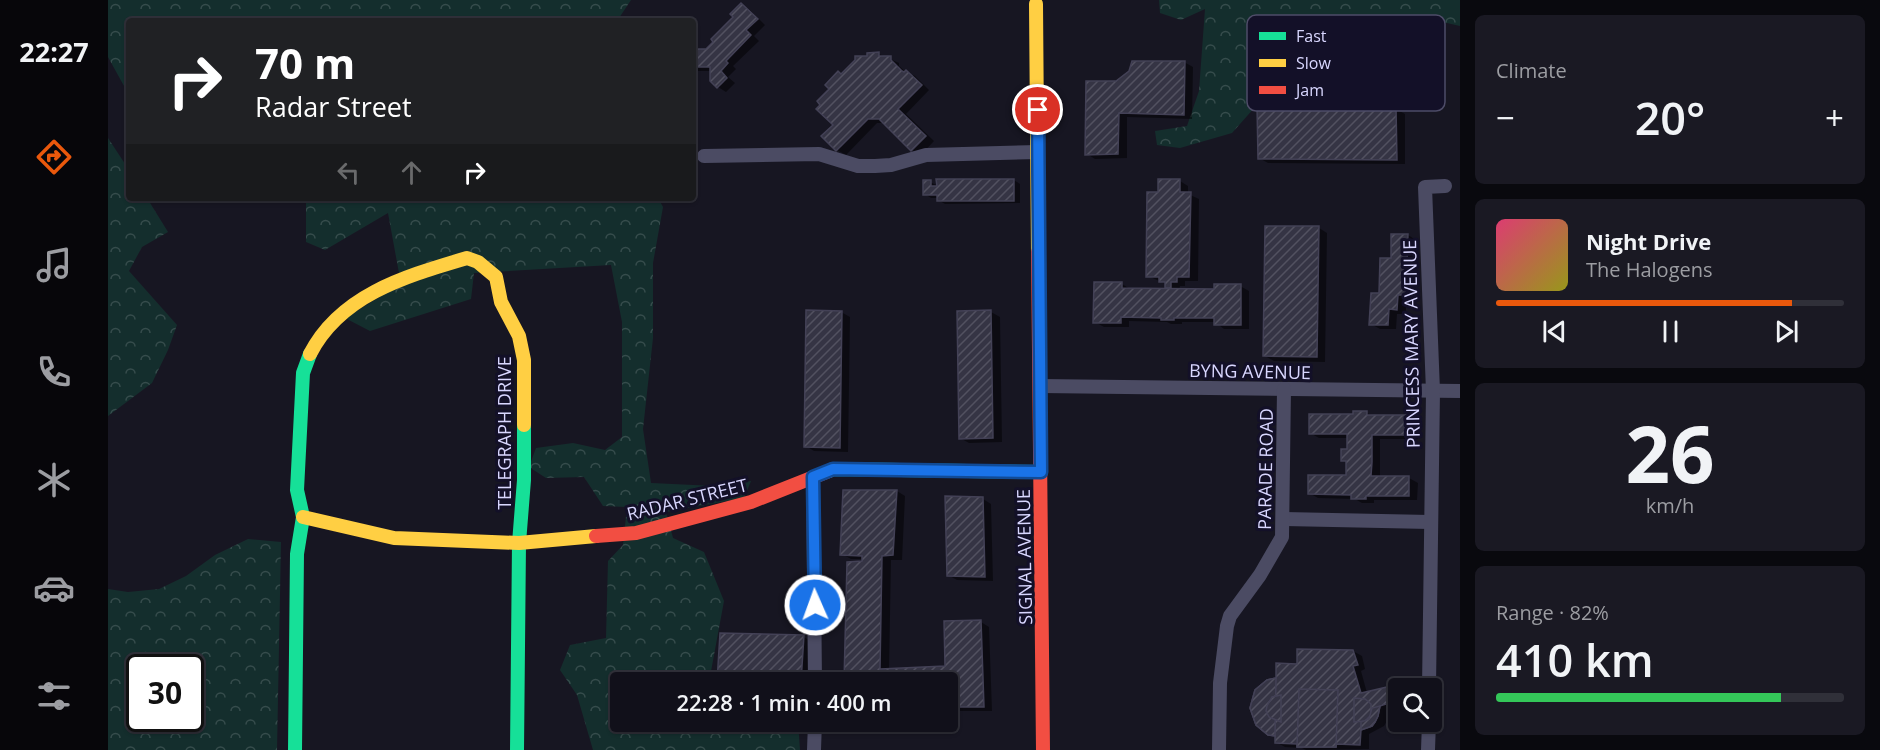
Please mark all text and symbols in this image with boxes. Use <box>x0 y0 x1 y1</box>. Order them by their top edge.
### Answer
legend <box>1247 15 1445 111</box>
text: Fast <box>1296 25 1327 47</box>
text: 22:27 <box>19 33 89 70</box>
text: 70 m <box>255 34 355 91</box>
icon: right <box>156 42 234 120</box>
text: Slow <box>1296 52 1331 74</box>
text: Climate <box>1496 57 1567 84</box>
text: Jam <box>1294 79 1324 101</box>
pin <box>1012 84 1063 135</box>
text: 20° <box>1635 87 1705 148</box>
text: Radar Street <box>255 88 412 125</box>
icon: arrive <box>1021 93 1054 126</box>
text: − <box>1496 95 1515 140</box>
text: + <box>1825 95 1844 140</box>
icon: directions <box>33 136 75 178</box>
icon: left <box>332 156 365 189</box>
icon: ahead <box>395 156 428 189</box>
icon: right <box>458 156 491 189</box>
text: Night Drive <box>1586 226 1711 256</box>
street label: PRINCESS MARY AVENUE <box>1397 240 1425 448</box>
icon: music <box>33 244 75 286</box>
text: The Halogens <box>1586 256 1713 283</box>
icon: previous <box>1538 315 1571 348</box>
icon: pause <box>1654 315 1687 348</box>
icon: next <box>1770 315 1803 348</box>
icon: phone <box>33 351 75 393</box>
street label: TELEGRAPH DRIVE <box>492 356 516 510</box>
street label: BYNG AVENUE <box>1189 358 1311 384</box>
text: 26 <box>1625 400 1715 506</box>
street label: PARADE ROAD <box>1252 408 1278 530</box>
icon: climate <box>33 459 75 501</box>
street label: RADAR STREET <box>624 472 750 526</box>
street label: SIGNAL AVENUE <box>1011 489 1037 625</box>
text: km/h <box>1646 492 1694 519</box>
icon: car <box>33 567 75 609</box>
position arrow <box>783 573 847 637</box>
text: Range · 82% <box>1496 599 1609 626</box>
text: 410 km <box>1496 629 1654 690</box>
speed limit sign: 30 <box>126 654 204 732</box>
icon: filters <box>33 675 75 717</box>
map controls <box>1388 678 1442 732</box>
button: search <box>1388 678 1442 732</box>
text: 22:28 · 1 min · 400 m <box>676 687 892 717</box>

